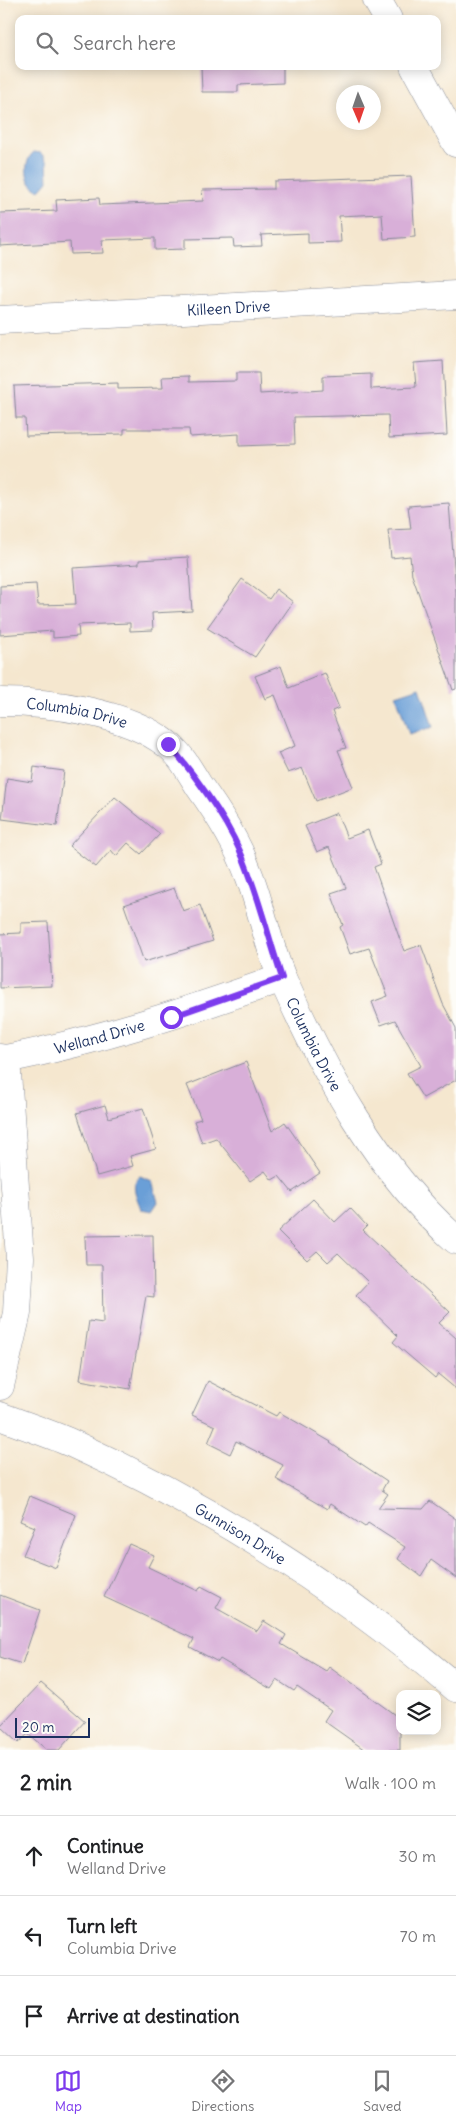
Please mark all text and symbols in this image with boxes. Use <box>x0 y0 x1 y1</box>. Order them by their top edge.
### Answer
search box <box>15 15 441 70</box>
icon: search <box>33 29 61 57</box>
text: Search here <box>73 31 176 55</box>
north arrow <box>336 85 381 130</box>
street label: Killeen Drive <box>187 296 271 319</box>
street label: Columbia Drive <box>26 693 130 732</box>
route end <box>157 733 180 756</box>
street label: Columbia Drive <box>283 994 346 1094</box>
route start <box>160 1006 183 1029</box>
street label: Welland Drive <box>52 1015 147 1058</box>
street label: Gunnison Drive <box>191 1498 290 1568</box>
map controls <box>396 1690 441 1735</box>
button: layers <box>396 1690 441 1735</box>
scale bar <box>15 1715 90 1738</box>
text: 20 m <box>22 1718 55 1736</box>
text: 2 min <box>20 1769 72 1796</box>
text: Walk · 100 m <box>345 1773 436 1793</box>
text: Continue <box>67 1834 144 1858</box>
icon: ahead <box>20 1842 48 1870</box>
text: 30 m <box>399 1846 436 1866</box>
text: Welland Drive <box>67 1858 166 1878</box>
text: Turn left <box>67 1914 137 1938</box>
icon: left <box>20 1922 48 1950</box>
text: 70 m <box>400 1926 436 1946</box>
text: Columbia Drive <box>67 1938 177 1958</box>
icon: arrive <box>20 2002 48 2030</box>
text: Arrive at destination <box>67 2004 240 2028</box>
tab: Map <box>54 2067 82 2115</box>
tab: Directions <box>191 2067 254 2115</box>
tab: Saved <box>363 2067 402 2115</box>

